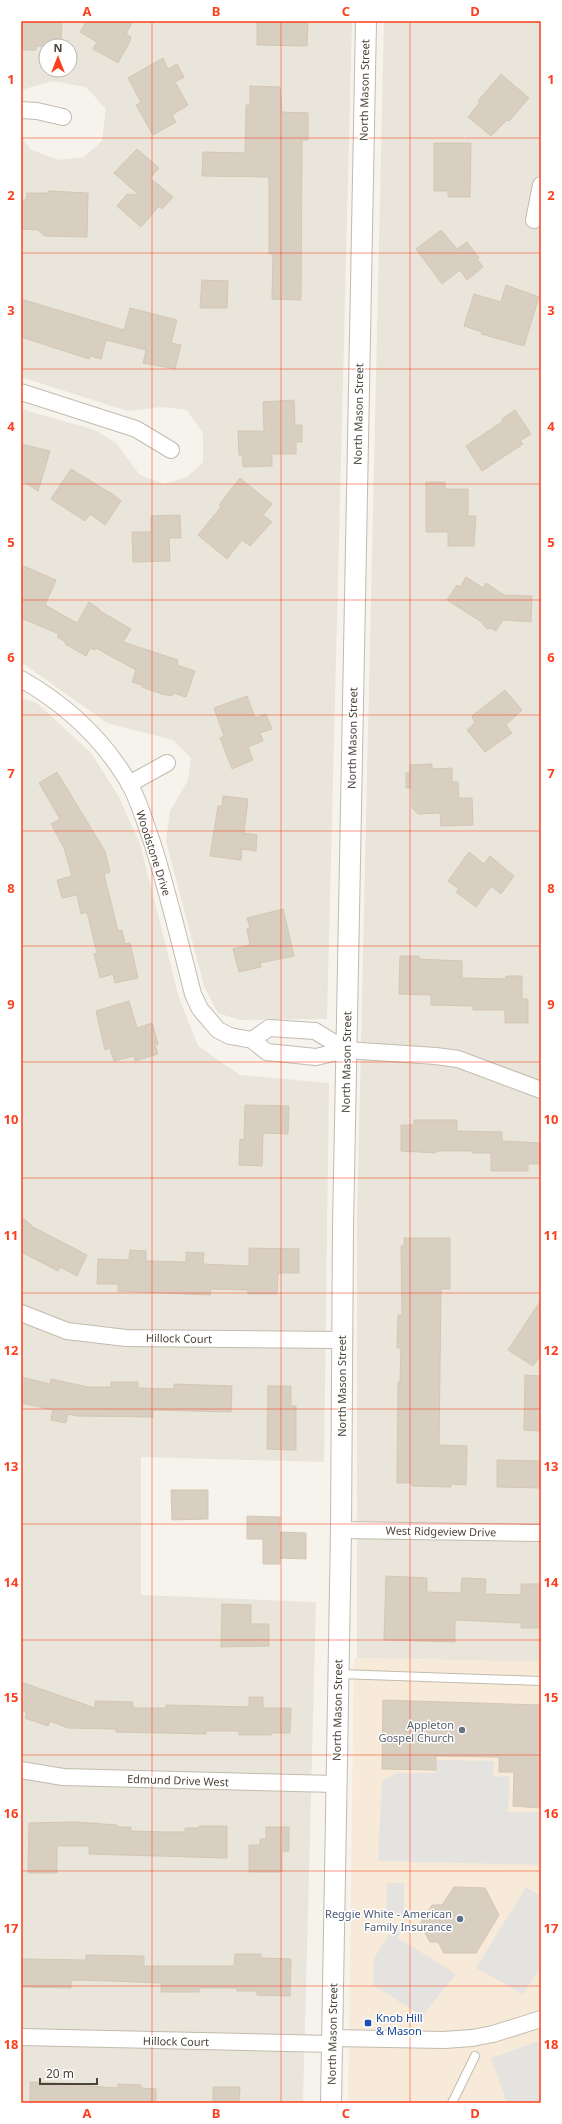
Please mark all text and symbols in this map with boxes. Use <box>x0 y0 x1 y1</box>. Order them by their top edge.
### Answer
text: A <box>83 2 92 20</box>
text: B <box>212 2 220 20</box>
text: C <box>342 2 350 20</box>
text: D <box>470 2 480 20</box>
north arrow <box>38 38 78 78</box>
street label: North Mason Street <box>356 39 372 141</box>
text: N <box>54 40 62 55</box>
text: 1 <box>7 70 15 88</box>
text: 1 <box>547 70 555 88</box>
text: 2 <box>7 186 15 204</box>
text: 2 <box>547 186 555 204</box>
text: 3 <box>7 301 15 319</box>
text: 3 <box>547 301 555 319</box>
street label: North Mason Street <box>350 363 366 465</box>
text: 4 <box>7 417 15 435</box>
text: 4 <box>547 417 555 435</box>
text: 5 <box>7 533 15 551</box>
text: 5 <box>547 533 555 551</box>
text: 6 <box>7 648 15 666</box>
text: 6 <box>547 648 555 666</box>
street label: North Mason Street <box>344 687 360 789</box>
text: 7 <box>7 764 15 782</box>
text: 7 <box>547 764 555 782</box>
street label: Woodstone Drive <box>133 808 175 898</box>
text: 8 <box>7 879 15 897</box>
text: 8 <box>547 879 555 897</box>
text: 9 <box>7 995 15 1013</box>
text: 9 <box>547 995 555 1013</box>
street label: North Mason Street <box>338 1011 354 1113</box>
text: 10 <box>4 1110 18 1128</box>
text: 10 <box>544 1110 558 1128</box>
text: 11 <box>4 1226 18 1244</box>
text: 11 <box>544 1226 558 1244</box>
street label: Hillock Court <box>146 1330 212 1346</box>
street label: North Mason Street <box>334 1335 349 1437</box>
text: 12 <box>4 1341 18 1359</box>
text: 12 <box>544 1341 558 1359</box>
text: 13 <box>4 1457 18 1475</box>
text: 13 <box>544 1457 558 1475</box>
street label: West Ridgeview Drive <box>386 1523 496 1539</box>
text: 14 <box>4 1573 19 1591</box>
text: 14 <box>544 1573 559 1591</box>
street label: North Mason Street <box>329 1659 345 1761</box>
text: 15 <box>4 1688 18 1706</box>
text: 15 <box>544 1688 558 1706</box>
place label: Appleton Gospel Church <box>378 1717 454 1745</box>
marker: Appleton Gospel Church <box>457 1725 467 1735</box>
street label: Edmund Drive West <box>127 1771 229 1789</box>
text: 16 <box>4 1804 18 1822</box>
text: 16 <box>544 1804 558 1822</box>
place label: Reggie White - American Family Insurance <box>325 1906 452 1934</box>
marker: Reggie White - American Family Insurance <box>455 1914 465 1924</box>
text: 17 <box>4 1919 18 1937</box>
text: 17 <box>544 1919 558 1937</box>
street label: North Mason Street <box>324 1983 340 2085</box>
place label: Knob Hill & Mason <box>376 2010 423 2038</box>
marker: Knob Hill & Mason <box>363 2018 373 2028</box>
street label: Hillock Court <box>143 2033 209 2049</box>
text: 18 <box>4 2035 18 2053</box>
text: 18 <box>544 2035 558 2053</box>
scale bar <box>40 2060 97 2086</box>
text: 20 m <box>46 2065 74 2082</box>
text: A <box>83 2104 92 2122</box>
text: B <box>212 2104 220 2122</box>
text: C <box>342 2104 350 2122</box>
text: D <box>470 2104 480 2122</box>

